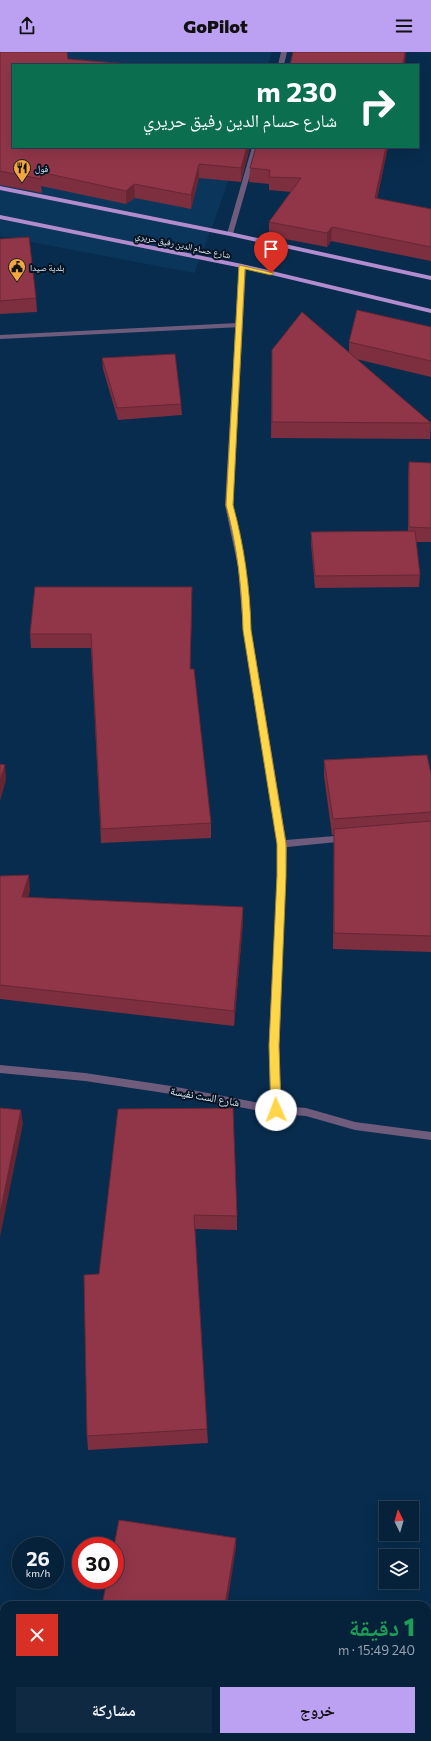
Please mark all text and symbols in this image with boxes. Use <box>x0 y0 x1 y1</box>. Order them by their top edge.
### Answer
icon: share <box>16 15 38 37</box>
text: GoPilot <box>183 15 248 37</box>
icon: menu <box>393 15 415 37</box>
text: 230 m <box>256 74 337 108</box>
icon: right <box>351 80 403 132</box>
text: شارع حسام الدين رفيق حريري <box>143 109 337 131</box>
restaurant icon: فول <box>12 158 32 183</box>
place label: فول <box>35 163 49 174</box>
street label: شارع حسام الدين رفيق حريري <box>134 230 232 263</box>
pin <box>254 232 288 273</box>
icon: arrive <box>260 238 282 260</box>
public building icon: بلدية صيدا <box>7 257 27 282</box>
place label: بلدية صيدا <box>30 262 65 273</box>
street label: شارع الست نفيسة <box>169 1084 241 1109</box>
position arrow <box>255 1089 297 1131</box>
north arrow <box>379 1501 419 1541</box>
map controls <box>379 1501 419 1589</box>
speed limit sign: 30 <box>72 1537 124 1589</box>
text: 26 <box>26 1546 50 1570</box>
button: layers <box>379 1549 419 1589</box>
text: km/h <box>26 1567 50 1579</box>
text: 1 دقيقة <box>349 1612 415 1641</box>
button: close <box>16 1614 58 1656</box>
text: 240 m · 15:49 <box>338 1642 415 1658</box>
button: مشاركة <box>16 1687 212 1733</box>
button: خروج <box>220 1687 415 1733</box>

